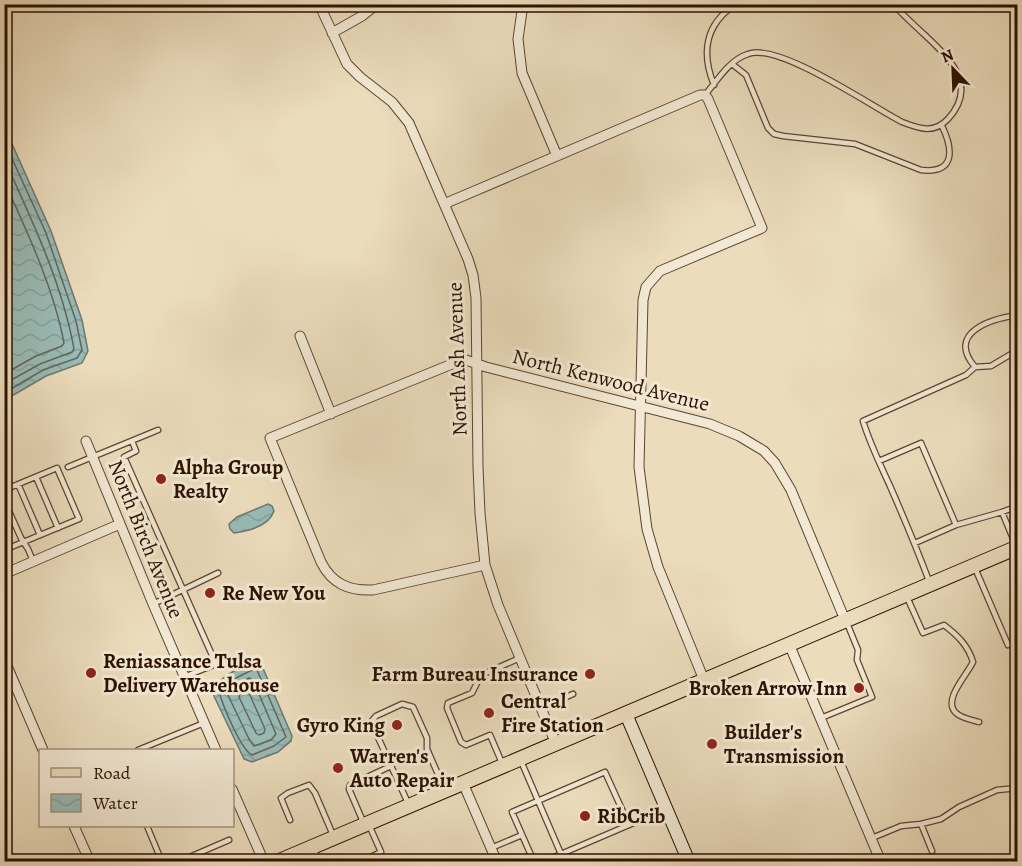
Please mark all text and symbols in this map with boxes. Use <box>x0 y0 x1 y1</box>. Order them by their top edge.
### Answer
north arrow <box>923 39 983 99</box>
text: N <box>938 44 958 69</box>
street label: North Ash Avenue <box>440 282 474 436</box>
street label: North Kenwood Avenue <box>510 342 712 418</box>
place label: Alpha Group Realty <box>172 453 283 505</box>
street label: North Birch Avenue <box>101 456 191 622</box>
marker: Alpha Group Realty <box>154 472 168 486</box>
place label: Re New You <box>222 579 326 607</box>
marker: Re New You <box>203 586 217 600</box>
place label: Reniassance Tulsa Delivery Warehouse <box>103 647 279 699</box>
place label: Farm Bureau Insurance <box>371 660 578 688</box>
marker: Reniassance Tulsa Delivery Warehouse <box>84 666 98 680</box>
marker: Farm Bureau Insurance <box>583 667 597 681</box>
place label: Broken Arrow Inn <box>688 674 847 702</box>
marker: Broken Arrow Inn <box>852 681 866 695</box>
place label: Central Fire Station <box>501 687 604 739</box>
marker: Central Fire Station <box>482 706 496 720</box>
place label: Gyro King <box>297 711 385 739</box>
marker: Gyro King <box>390 718 404 732</box>
place label: Builder's Transmission <box>724 718 844 770</box>
marker: Builder's Transmission <box>705 737 719 751</box>
place label: Warren's Auto Repair <box>349 742 455 794</box>
legend <box>39 749 234 827</box>
text: Road <box>93 761 131 785</box>
marker: Warren's Auto Repair <box>331 761 345 775</box>
text: Water <box>92 791 138 815</box>
place label: RibCrib <box>597 802 666 830</box>
marker: RibCrib <box>578 809 592 823</box>

